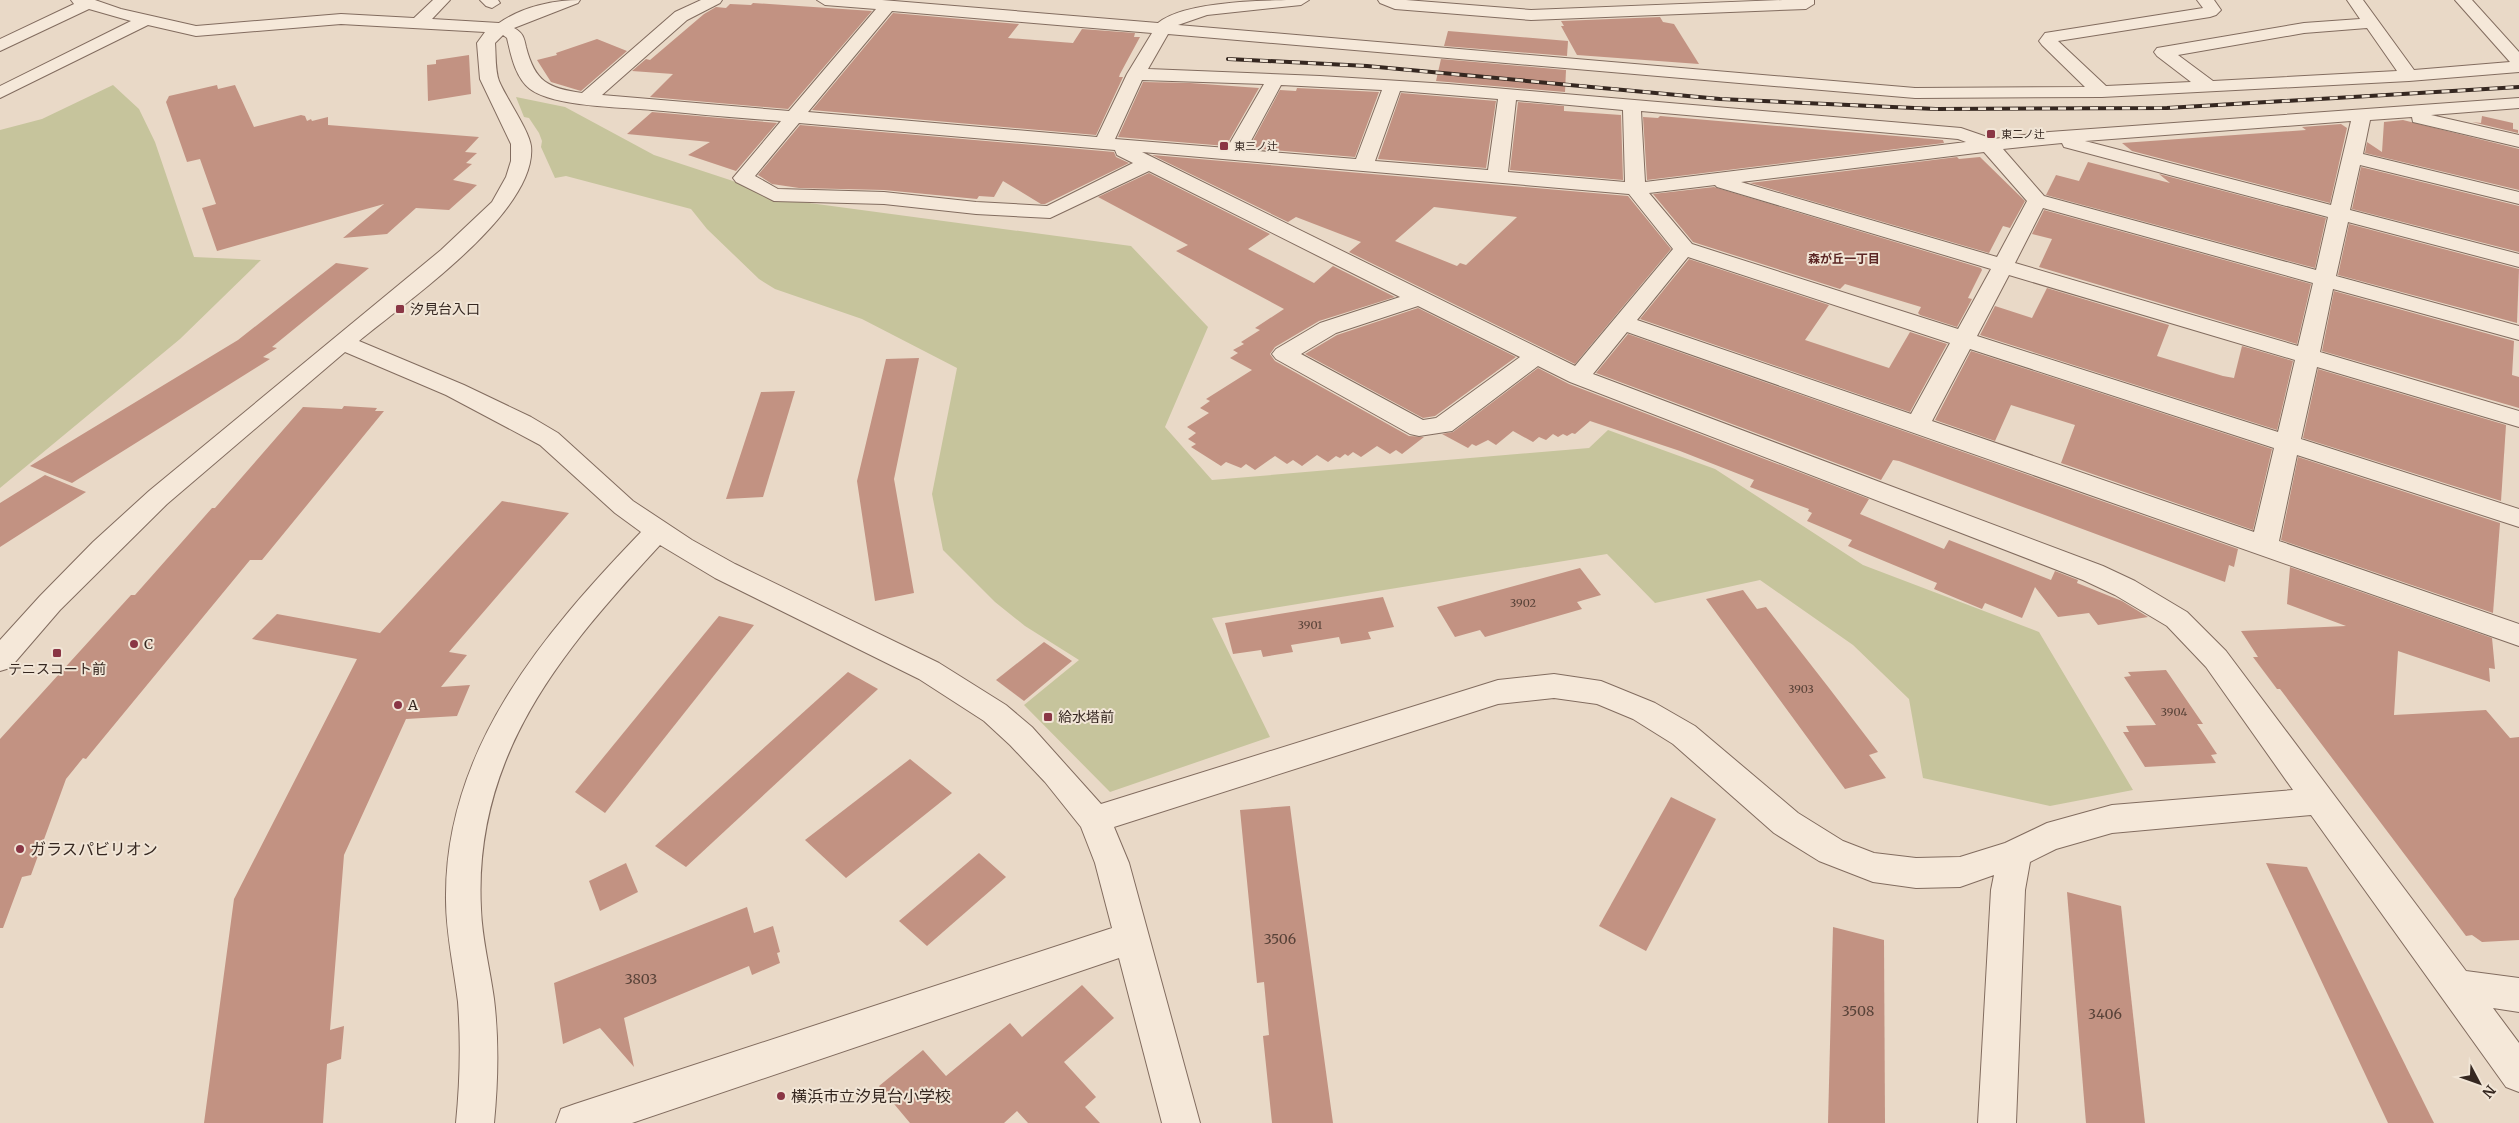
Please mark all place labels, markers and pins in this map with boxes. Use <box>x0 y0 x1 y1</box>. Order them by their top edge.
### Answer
place label: 東二ノ辻 <box>2001 127 2045 141</box>
marker: 東二ノ辻 <box>1985 128 1997 140</box>
place label: 東三ノ辻 <box>1234 139 1278 153</box>
marker: 東三ノ辻 <box>1218 140 1230 152</box>
place label: 汐見台入口 <box>410 300 480 318</box>
marker: 汐見台入口 <box>394 303 406 315</box>
place label: C <box>144 635 153 653</box>
marker: C <box>128 638 140 650</box>
marker: テニスコート前 <box>51 647 63 659</box>
place label: テニスコート前 <box>8 660 106 678</box>
place label: A <box>407 696 418 714</box>
marker: A <box>392 699 404 711</box>
place label: 給水塔前 <box>1058 708 1114 726</box>
marker: 給水塔前 <box>1042 711 1054 723</box>
place label: ガラスパビリオン <box>30 839 158 859</box>
marker: ガラスパビリオン <box>14 843 26 855</box>
place label: 横浜市立汐見台小学校 <box>791 1086 951 1106</box>
marker: 横浜市立汐見台小学校 <box>775 1090 787 1102</box>

